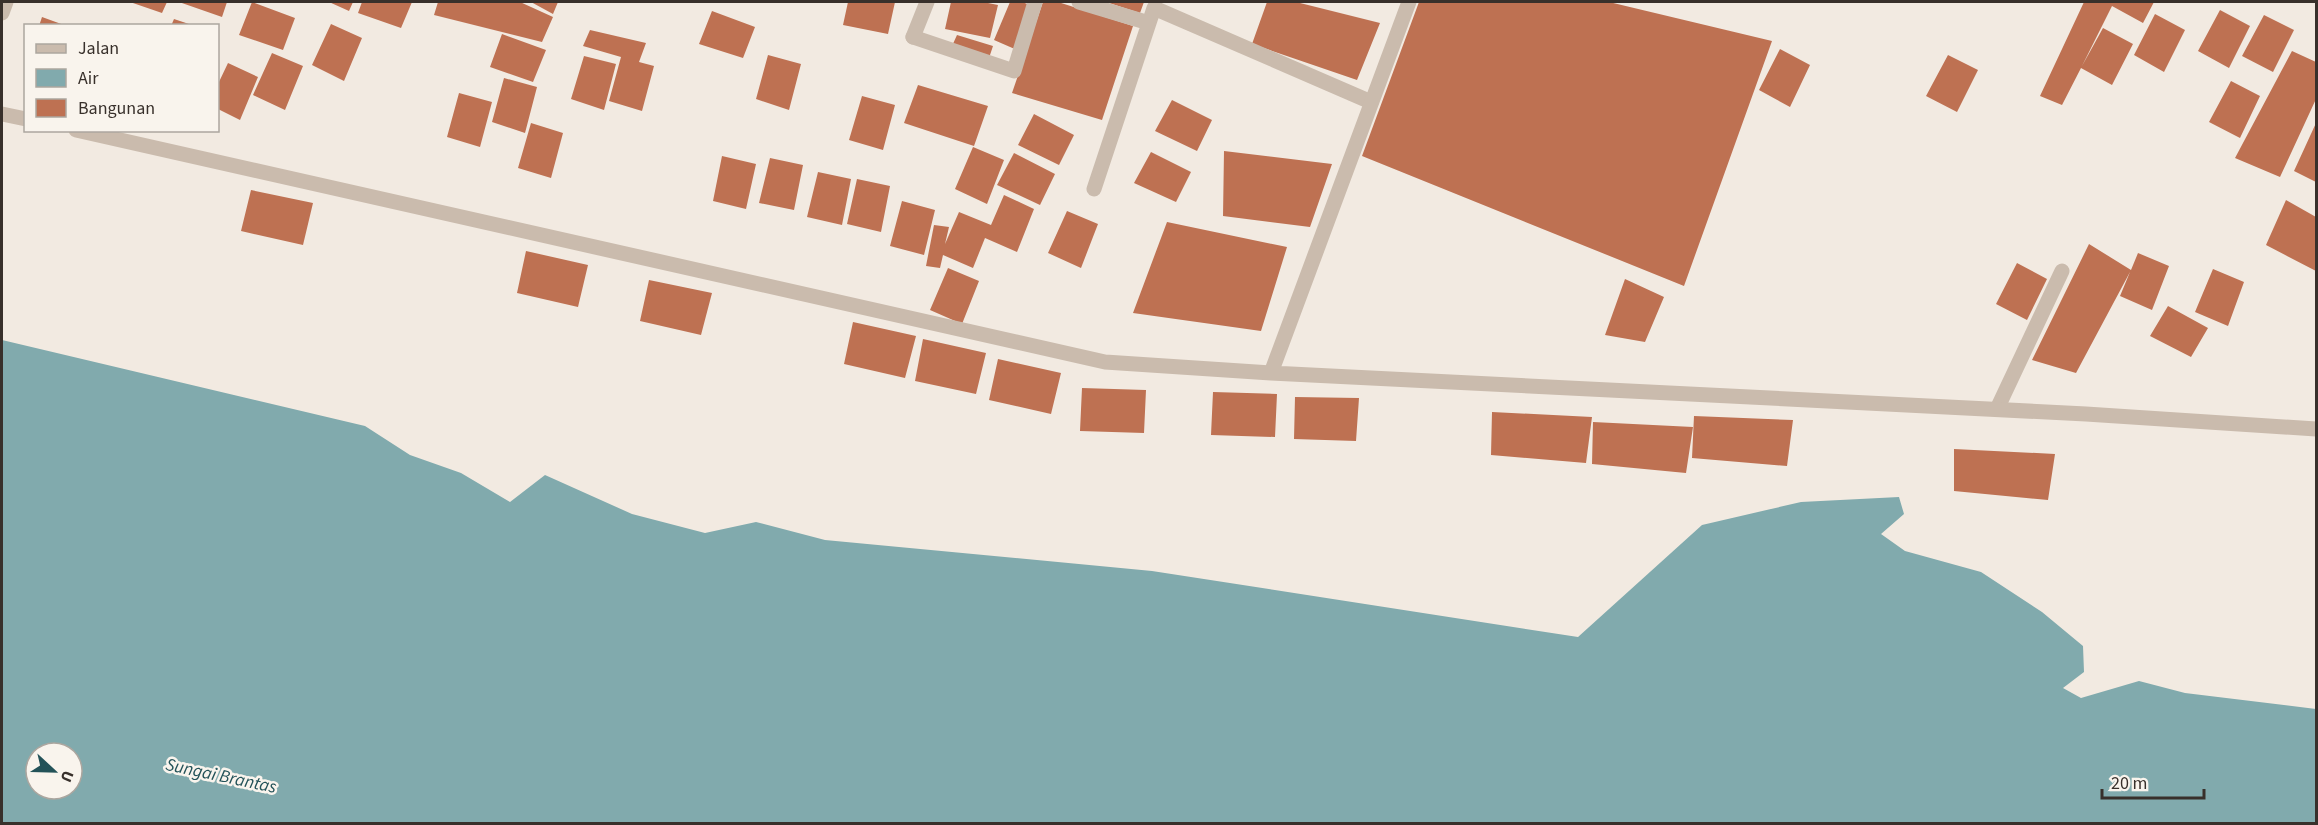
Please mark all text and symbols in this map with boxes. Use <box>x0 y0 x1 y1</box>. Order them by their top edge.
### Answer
legend <box>24 24 219 132</box>
text: Jalan <box>78 36 119 61</box>
text: Air <box>78 66 99 91</box>
text: Bangunan <box>78 96 155 121</box>
north arrow <box>24 741 84 801</box>
water label: Sungai Brantas <box>163 752 279 800</box>
scale bar <box>2102 762 2204 800</box>
text: U <box>55 767 79 785</box>
text: 20 m <box>2111 771 2147 796</box>

